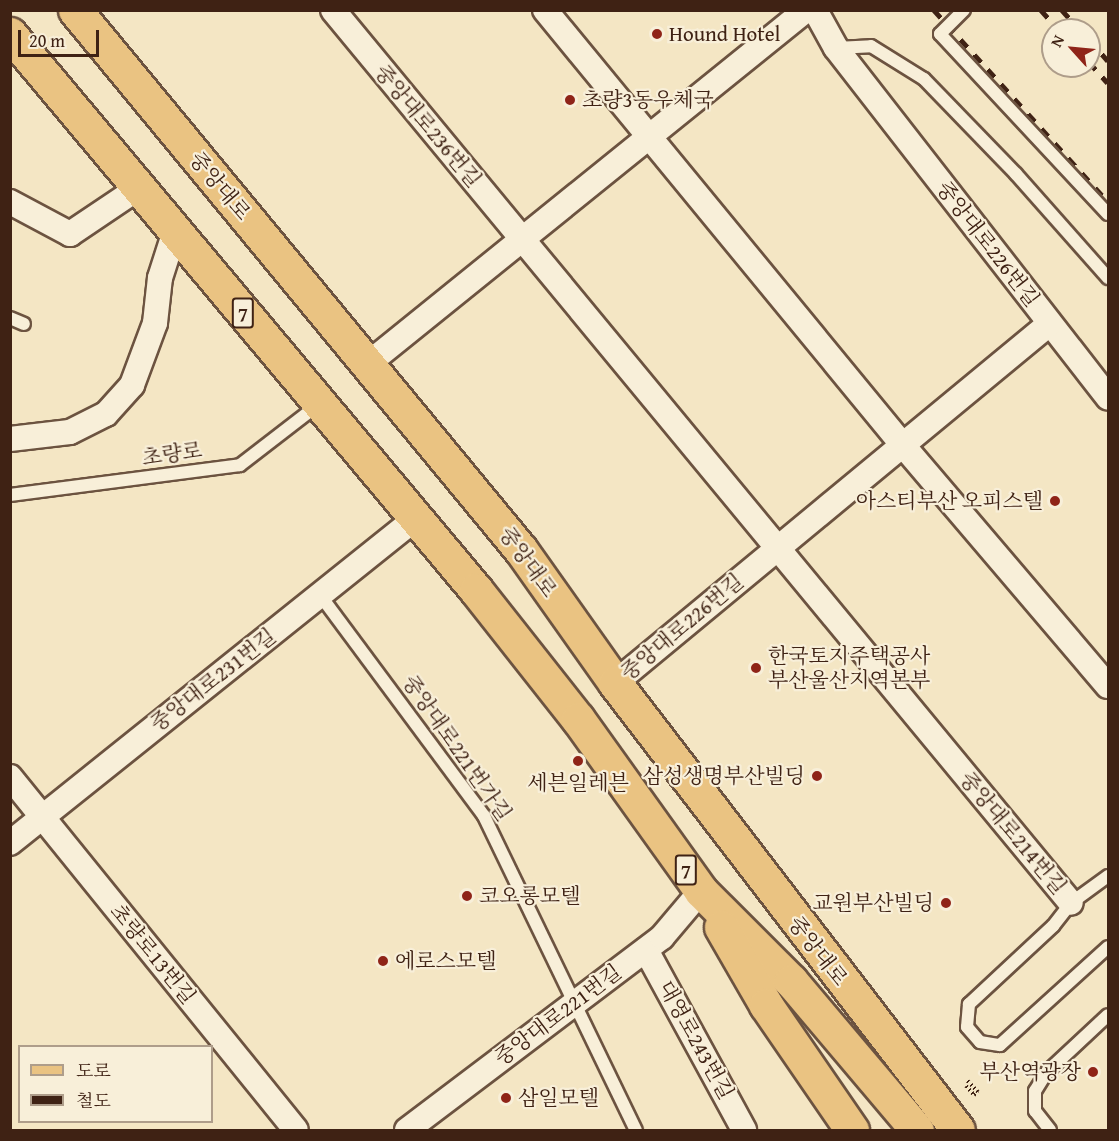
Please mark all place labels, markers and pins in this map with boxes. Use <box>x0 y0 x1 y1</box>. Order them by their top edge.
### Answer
place label: Hound Hotel <box>669 21 780 47</box>
marker: Hound Hotel <box>650 27 664 41</box>
place label: 초량3동우체국 <box>582 87 714 113</box>
marker: 초량3동우체국 <box>563 93 577 107</box>
place label: 아스티부산 오피스텔 <box>856 488 1043 514</box>
marker: 아스티부산 오피스텔 <box>1048 494 1062 508</box>
place label: 한국토지주택공사 부산울산지역본부 <box>768 643 930 693</box>
marker: 한국토지주택공사 부산울산지역본부 <box>749 661 763 675</box>
marker: 세븐일레븐 <box>571 754 585 768</box>
place label: 삼성생명부산빌딩 <box>643 763 805 789</box>
marker: 삼성생명부산빌딩 <box>810 769 824 783</box>
place label: 세븐일레븐 <box>527 770 629 796</box>
place label: 코오롱모텔 <box>479 883 580 909</box>
marker: 코오롱모텔 <box>460 889 474 903</box>
place label: 교원부산빌딩 <box>812 890 934 916</box>
marker: 교원부산빌딩 <box>939 896 953 910</box>
place label: 에로스모텔 <box>395 948 496 974</box>
marker: 에로스모텔 <box>376 954 390 968</box>
place label: 부산역광장 <box>980 1059 1081 1085</box>
marker: 부산역광장 <box>1086 1065 1100 1079</box>
place label: 삼일모텔 <box>518 1085 599 1111</box>
marker: 삼일모텔 <box>499 1091 513 1105</box>

